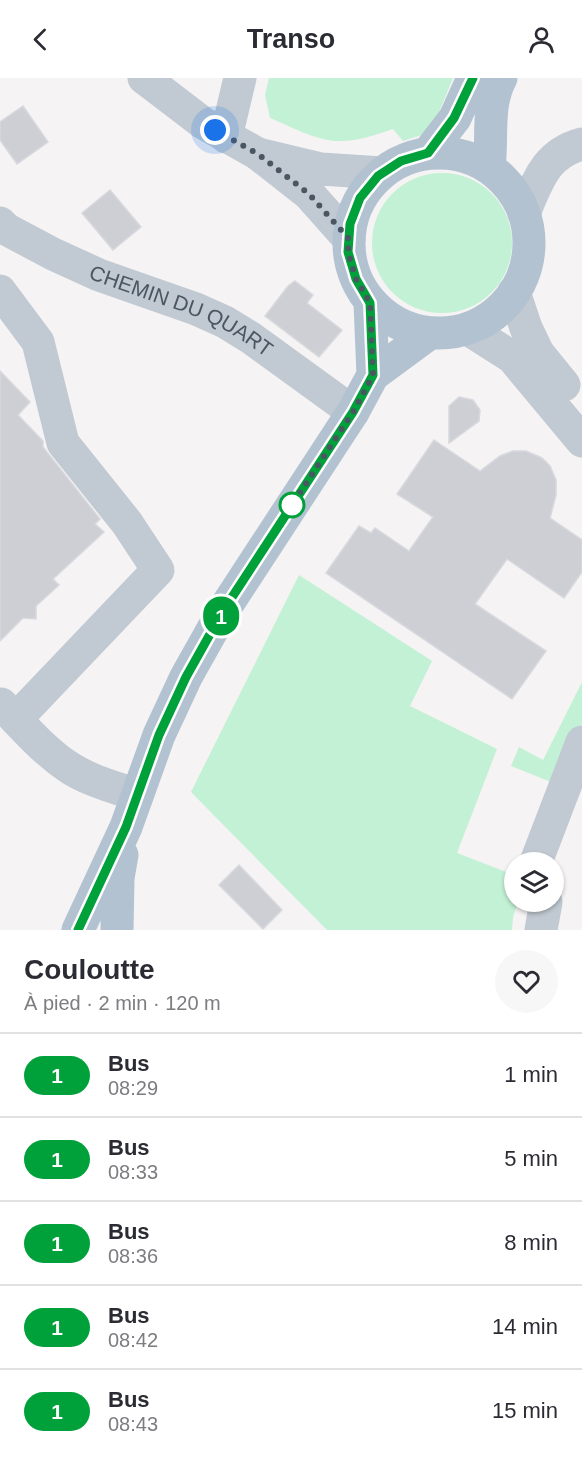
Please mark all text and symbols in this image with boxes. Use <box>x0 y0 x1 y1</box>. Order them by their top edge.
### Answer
icon: back <box>24 23 57 56</box>
icon: person <box>525 23 558 56</box>
text: Transo <box>247 24 335 54</box>
your location <box>200 115 230 145</box>
street label: CHEMIN DU QUART <box>86 260 277 361</box>
unlabelled marker <box>279 492 305 518</box>
line badge: 1 <box>202 596 240 636</box>
text: 1 <box>215 605 227 628</box>
map controls <box>504 852 564 912</box>
button: layers <box>504 852 564 912</box>
button: heart <box>495 950 558 1013</box>
text: Couloutte <box>24 954 155 985</box>
text: À pied · 2 min · 120 m <box>24 992 221 1014</box>
text: Bus <box>108 1051 150 1076</box>
text: 1 min <box>504 1062 558 1087</box>
text: 1 <box>51 1064 63 1087</box>
text: 08:29 <box>108 1077 158 1099</box>
text: Bus <box>108 1135 150 1160</box>
text: 5 min <box>504 1146 558 1171</box>
text: 1 <box>51 1148 63 1171</box>
text: 08:33 <box>108 1161 158 1183</box>
text: Bus <box>108 1219 150 1244</box>
text: 8 min <box>504 1230 558 1255</box>
text: 1 <box>51 1232 63 1255</box>
text: 08:36 <box>108 1245 158 1267</box>
text: Bus <box>108 1303 150 1328</box>
text: 14 min <box>492 1314 558 1339</box>
text: 1 <box>51 1316 63 1339</box>
text: 08:42 <box>108 1329 158 1351</box>
text: Bus <box>108 1387 150 1412</box>
text: 15 min <box>492 1398 558 1423</box>
text: 1 <box>51 1400 63 1423</box>
text: 08:43 <box>108 1413 158 1435</box>

